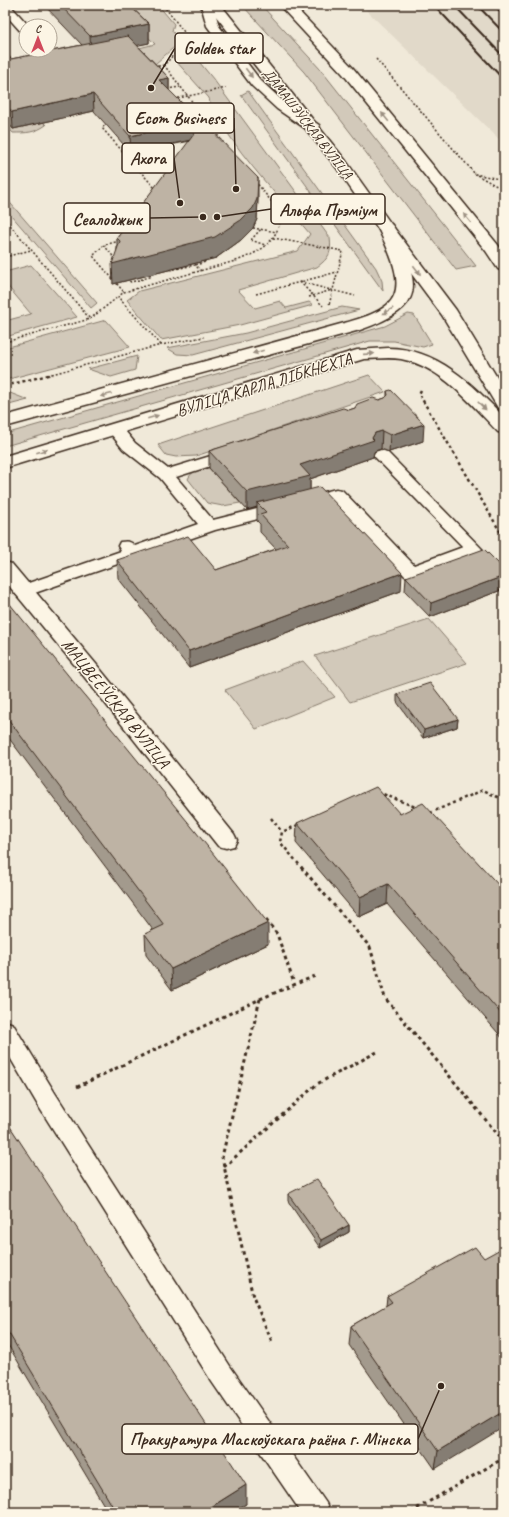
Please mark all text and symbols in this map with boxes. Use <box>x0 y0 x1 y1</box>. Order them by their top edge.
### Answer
north arrow <box>18 18 58 58</box>
text: С <box>35 21 42 35</box>
callout: Golden star <box>175 33 263 63</box>
text: Golden star <box>184 37 257 59</box>
street label: ДАМАШЭЎСКАЯ ВУЛІЦА <box>259 65 357 183</box>
one-way arrow <box>244 68 253 79</box>
callout: Ecom Business <box>127 103 234 133</box>
text: Ecom Business <box>135 107 227 129</box>
one-way arrow <box>380 112 389 123</box>
callout: Axora <box>122 143 174 173</box>
text: Axora <box>130 147 168 169</box>
callout: Альфа Прэміум <box>271 194 385 224</box>
text: Альфа Прэміум <box>279 199 378 221</box>
callout: Сеалоджык <box>64 203 150 233</box>
text: Сеалоджык <box>72 208 143 230</box>
one-way arrow <box>463 213 471 223</box>
one-way arrow <box>413 264 421 275</box>
one-way arrow <box>382 308 394 315</box>
street label: ВУЛІЦА КАРЛА ЛІБКНЕХТА <box>174 348 355 421</box>
one-way arrow <box>252 350 264 356</box>
one-way arrow <box>363 351 375 358</box>
one-way arrow <box>100 392 112 398</box>
one-way arrow <box>477 401 487 411</box>
one-way arrow <box>147 414 159 420</box>
one-way arrow <box>37 448 49 454</box>
street label: МАЦВЕЕЎСКАЯ ВУЛІЦА <box>57 634 175 773</box>
callout: Пракуратура Маскоўскага раёна г. Мінска <box>122 1424 418 1454</box>
text: Пракуратура Маскоўскага раёна г. Мінска <box>130 1428 412 1450</box>

